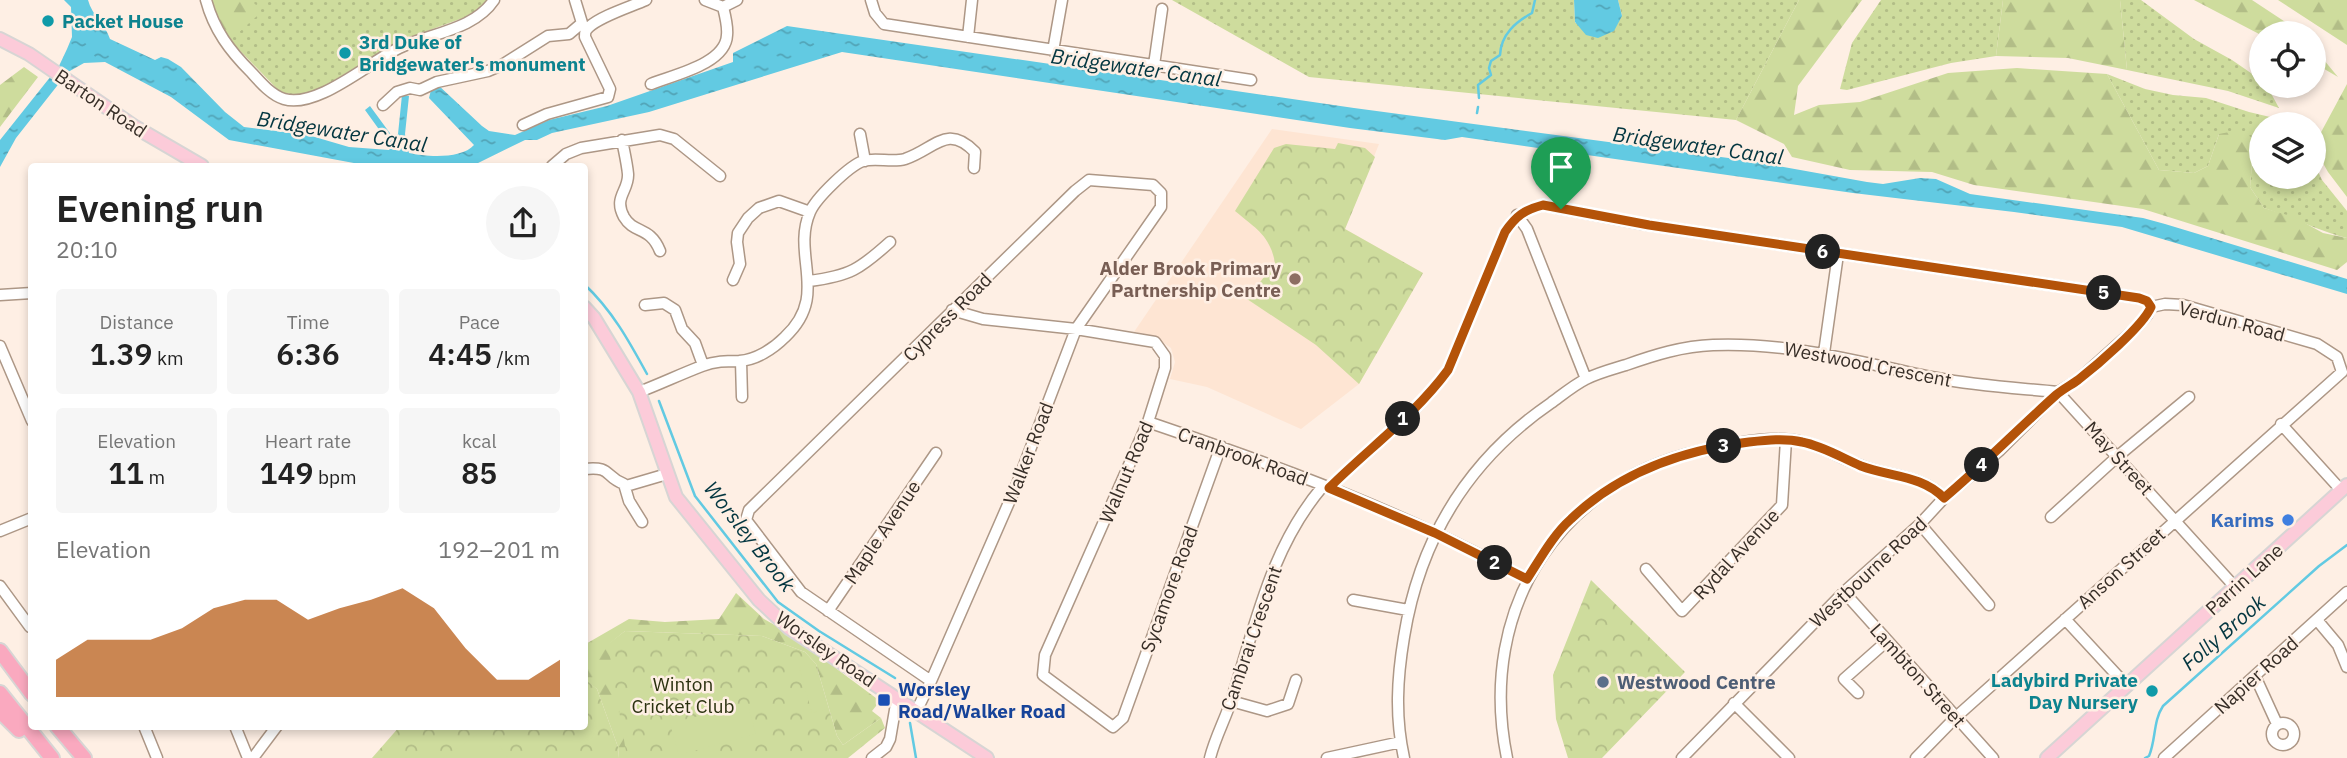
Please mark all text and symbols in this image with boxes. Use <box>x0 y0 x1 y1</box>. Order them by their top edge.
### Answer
place label: Packet House <box>62 9 184 33</box>
marker: Packet House <box>40 13 56 29</box>
map controls <box>2249 21 2326 189</box>
button: locate <box>2249 21 2326 98</box>
place label: 3rd Duke of Bridgewater's monument <box>359 30 586 76</box>
water label: Bridgewater Canal <box>1049 41 1223 93</box>
marker: 3rd Duke of Bridgewater's monument <box>337 45 353 61</box>
street label: Barton Road <box>50 63 152 143</box>
water label: Bridgewater Canal <box>255 104 429 158</box>
button: layers <box>2249 112 2326 189</box>
water label: Bridgewater Canal <box>1611 119 1785 171</box>
pin <box>1531 137 1591 209</box>
icon: arrive <box>1542 148 1580 186</box>
text: Evening run <box>56 183 264 232</box>
button: share <box>486 186 560 260</box>
text: 20:10 <box>56 234 118 264</box>
pin: 6 <box>1806 234 1840 270</box>
text: 6 <box>1817 239 1828 263</box>
place label: Alder Brook Primary Partnership Centre <box>1100 256 1282 302</box>
street label: Cypress Road <box>897 267 997 367</box>
marker: Alder Brook Primary Partnership Centre <box>1287 271 1303 287</box>
pin: 5 <box>2086 276 2122 310</box>
text: 5 <box>2098 280 2109 304</box>
street label: Verdun Road <box>2176 295 2288 347</box>
text: Distance <box>100 310 174 334</box>
text: Time <box>287 310 329 334</box>
text: Pace <box>459 310 500 334</box>
text: 1.39 <box>90 334 153 373</box>
text: 6:36 <box>276 334 340 373</box>
text: 4:45 <box>428 334 492 373</box>
street label: Westwood Crescent <box>1782 336 1954 392</box>
text: km <box>153 346 184 370</box>
text: /km <box>492 346 530 370</box>
street label: Walker Road <box>998 399 1058 507</box>
pin: 1 <box>1386 402 1420 436</box>
text: 1 <box>1397 406 1408 430</box>
street label: May Street <box>2079 416 2159 500</box>
street label: Walnut Road <box>1094 417 1158 527</box>
street label: Cranbrook Road <box>1175 421 1311 491</box>
pin: 3 <box>1706 428 1742 464</box>
text: Elevation <box>97 429 176 453</box>
text: Heart rate <box>265 429 351 453</box>
text: kcal <box>462 429 497 453</box>
text: 3 <box>1718 433 1729 457</box>
pin: 4 <box>1965 448 2000 482</box>
text: 4 <box>1976 452 1987 476</box>
text: 11 <box>108 453 144 492</box>
text: 149 <box>259 453 313 492</box>
text: 85 <box>461 453 497 492</box>
text: m <box>144 465 165 489</box>
text: bpm <box>313 465 357 489</box>
water label: Worsley Brook <box>698 475 803 598</box>
street label: Maple Avenue <box>838 475 926 589</box>
street label: Rydal Avenue <box>1688 503 1784 605</box>
place label: Karims <box>2210 508 2274 532</box>
street label: Westbourne Road <box>1804 511 1932 633</box>
marker: Karims <box>2280 512 2296 528</box>
street label: Sycamore Road <box>1135 522 1203 656</box>
street label: Anson Street <box>2072 522 2170 614</box>
text: Elevation <box>56 534 151 564</box>
text: 192–201 m <box>438 534 560 564</box>
street label: Parrin Lane <box>2200 538 2288 620</box>
pin: 2 <box>1478 546 1512 580</box>
text: 2 <box>1489 550 1500 574</box>
street label: Cambrai Crescent <box>1215 562 1287 714</box>
water label: Folly Brook <box>2175 587 2272 676</box>
street label: Worsley Road <box>771 606 881 692</box>
street label: Lambton Street <box>1865 618 1971 732</box>
street label: Napier Road <box>2209 631 2303 719</box>
place label: Ladybird Private Day Nursery <box>1991 668 2139 714</box>
place label: Westwood Centre <box>1617 670 1776 694</box>
park label: Winton Cricket Club <box>631 672 735 718</box>
marker: Westwood Centre <box>1595 674 1611 690</box>
place label: Worsley Road/Walker Road <box>898 677 1066 723</box>
marker: Ladybird Private Day Nursery <box>2144 683 2160 699</box>
marker: Worsley Road/Walker Road <box>876 692 892 708</box>

